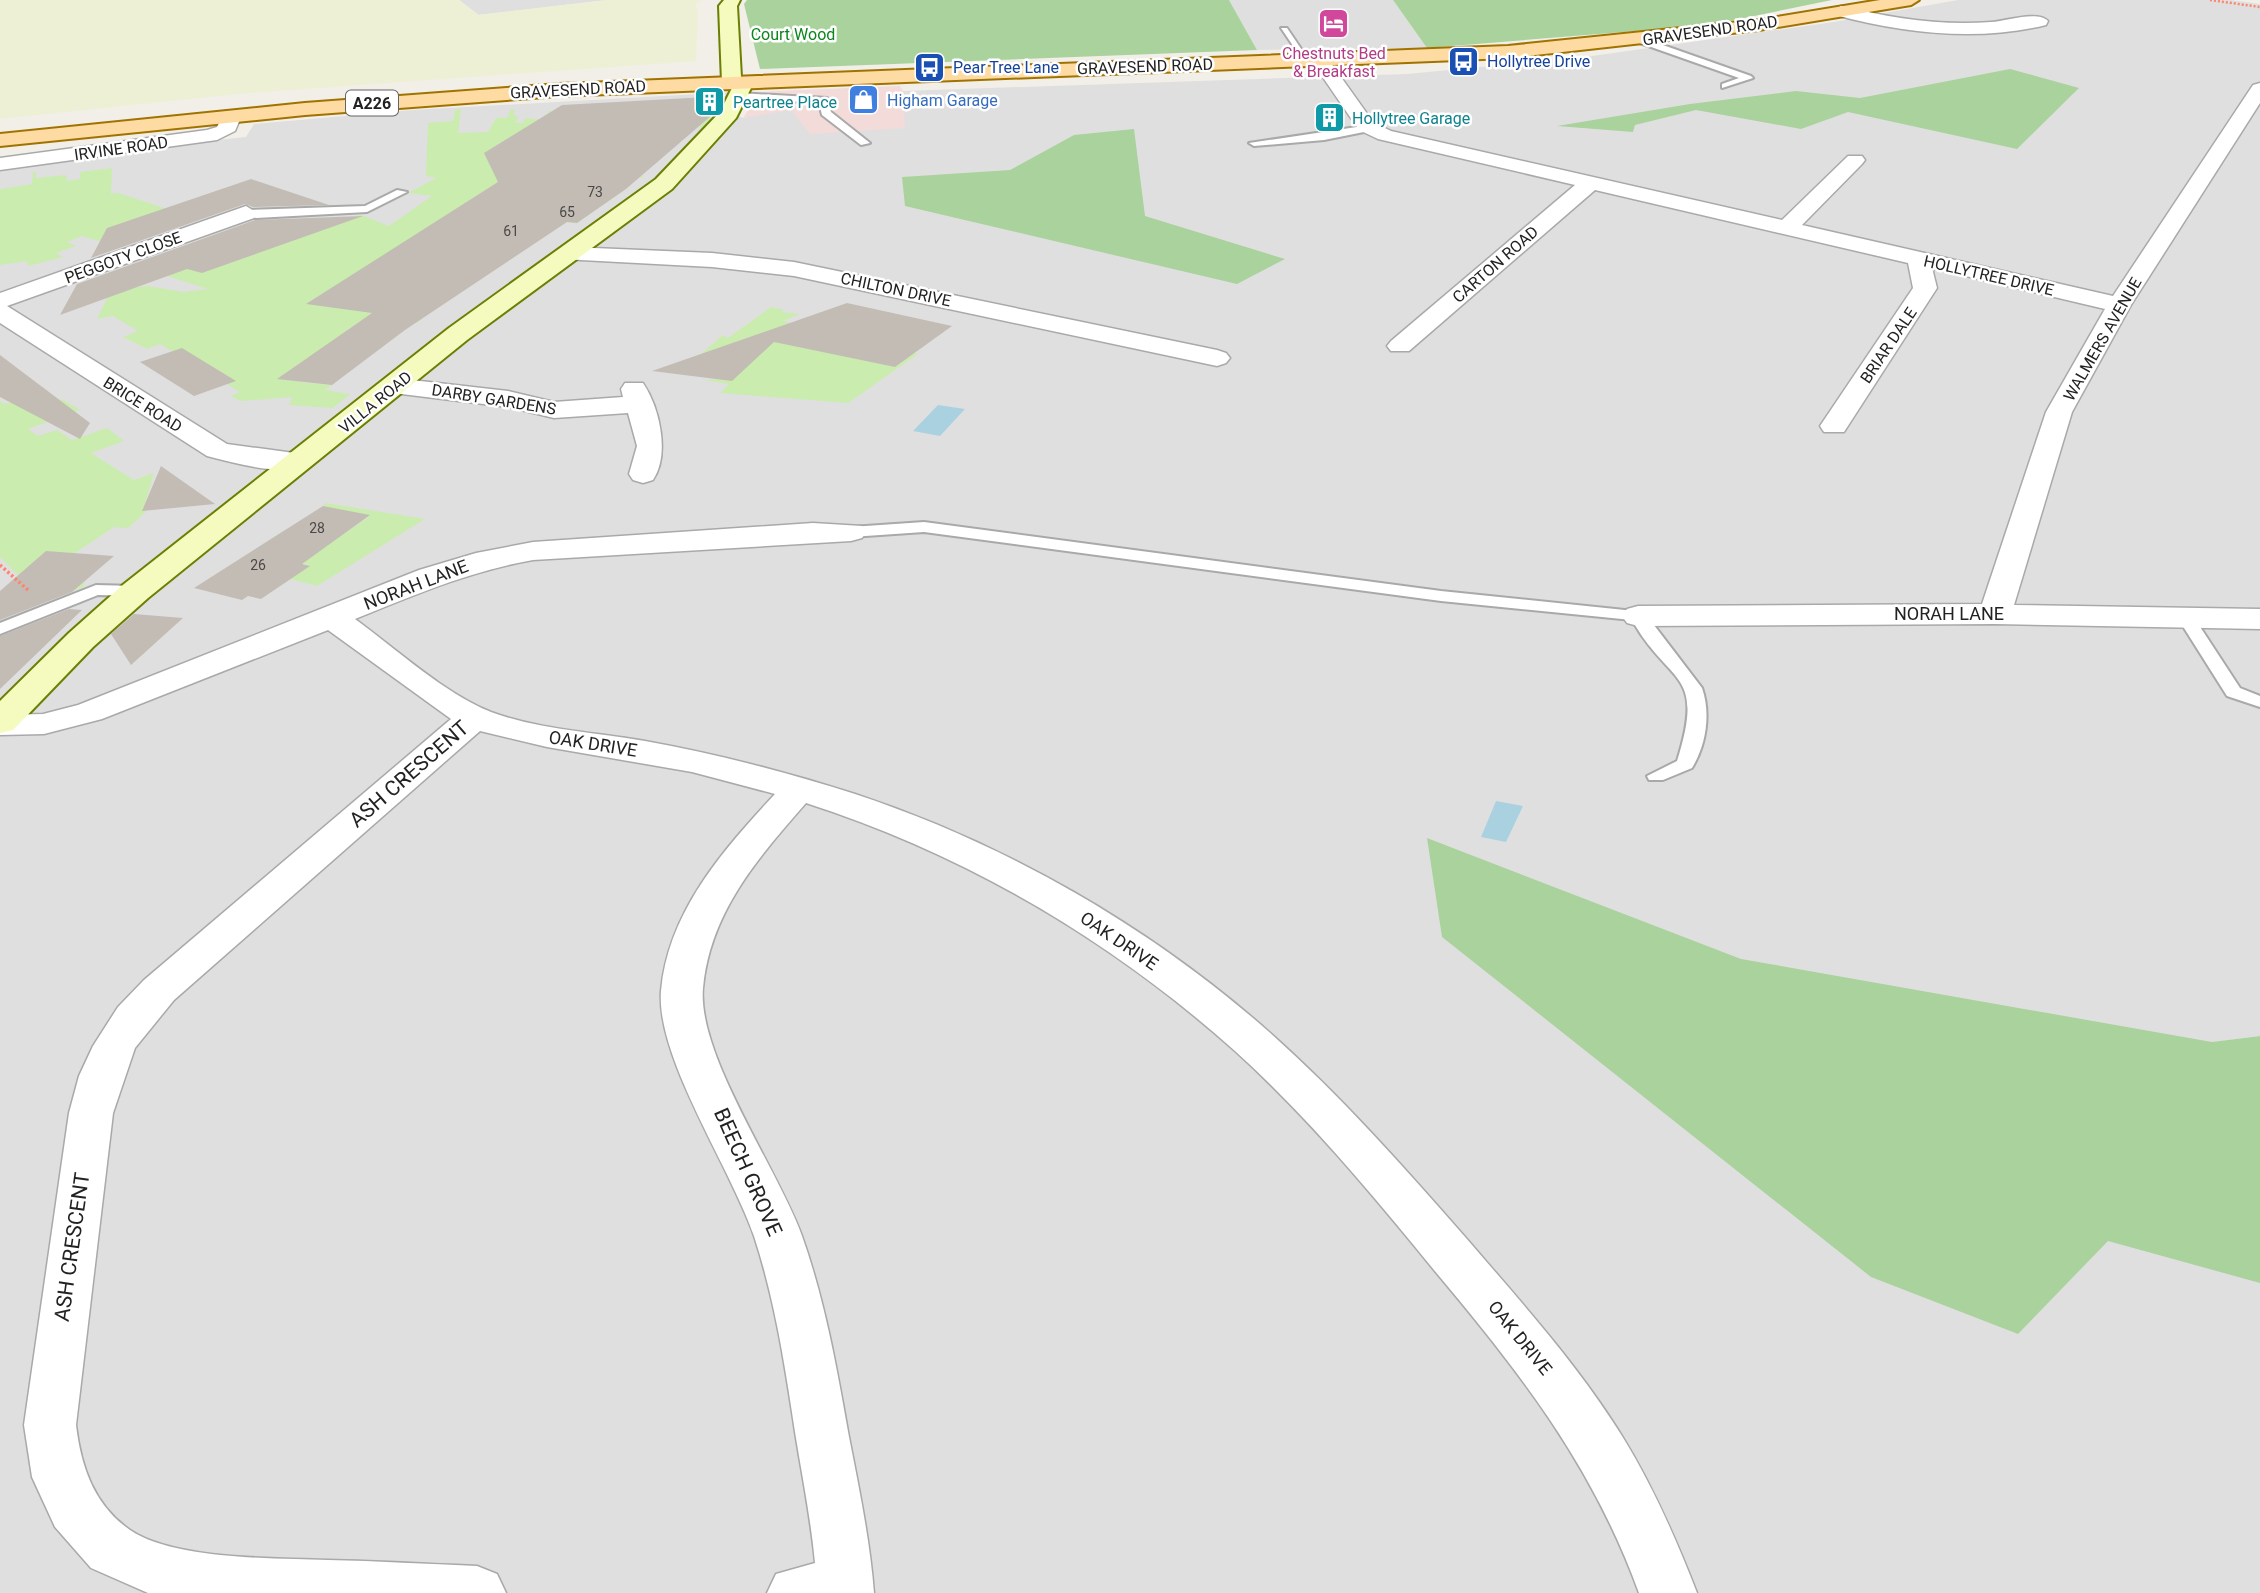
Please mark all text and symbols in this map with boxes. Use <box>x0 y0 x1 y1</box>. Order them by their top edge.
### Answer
hotel icon: Chestnuts Bed & Breakfast <box>1317 7 1351 41</box>
street label: GRAVESEND ROAD <box>1641 12 1779 49</box>
park label: Court Wood <box>751 25 835 44</box>
place label: Chestnuts Bed & Breakfast <box>1282 44 1386 81</box>
bus stop icon: Hollytree Drive <box>1447 44 1481 78</box>
bus stop icon: Pear Tree Lane <box>913 50 947 84</box>
place label: Hollytree Drive <box>1487 52 1590 71</box>
street label: GRAVESEND ROAD <box>1077 55 1213 78</box>
place label: Pear Tree Lane <box>953 58 1059 77</box>
street label: GRAVESEND ROAD <box>510 76 646 103</box>
shop icon: Higham Garage <box>847 83 881 117</box>
building icon: Peartree Place <box>693 85 727 119</box>
road number: A226 <box>346 90 398 116</box>
place label: Higham Garage <box>887 91 998 110</box>
place label: Peartree Place <box>733 93 837 112</box>
building icon: Hollytree Garage <box>1312 101 1346 135</box>
place label: Hollytree Garage <box>1352 109 1470 128</box>
street label: IRVINE ROAD <box>73 132 169 164</box>
house number: 73 <box>587 184 603 200</box>
house number: 65 <box>559 204 575 220</box>
street label: CARTON ROAD <box>1449 222 1542 307</box>
house number: 61 <box>503 223 519 239</box>
street label: PEGGOTY CLOSE <box>62 227 184 287</box>
street label: HOLLYTREE DRIVE <box>1922 251 2056 300</box>
street label: CHILTON DRIVE <box>839 269 953 310</box>
street label: WALMERS AVENUE <box>2059 274 2145 404</box>
street label: BRIAR DALE <box>1856 304 1921 387</box>
street label: VILLA ROAD <box>335 367 415 437</box>
street label: BRICE ROAD <box>100 373 186 436</box>
street label: DARBY GARDENS <box>430 380 557 419</box>
house number: 28 <box>309 520 325 536</box>
street label: NORAH LANE <box>361 555 471 614</box>
house number: 26 <box>250 557 266 573</box>
street label: NORAH LANE <box>1894 603 2004 624</box>
street label: ASH CRESCENT <box>344 715 474 832</box>
street label: OAK DRIVE <box>547 726 639 761</box>
street label: OAK DRIVE <box>1076 907 1162 974</box>
street label: BEECH GROVE <box>709 1104 787 1240</box>
street label: ASH CRESCENT <box>50 1171 94 1323</box>
street label: OAK DRIVE <box>1484 1296 1557 1379</box>

